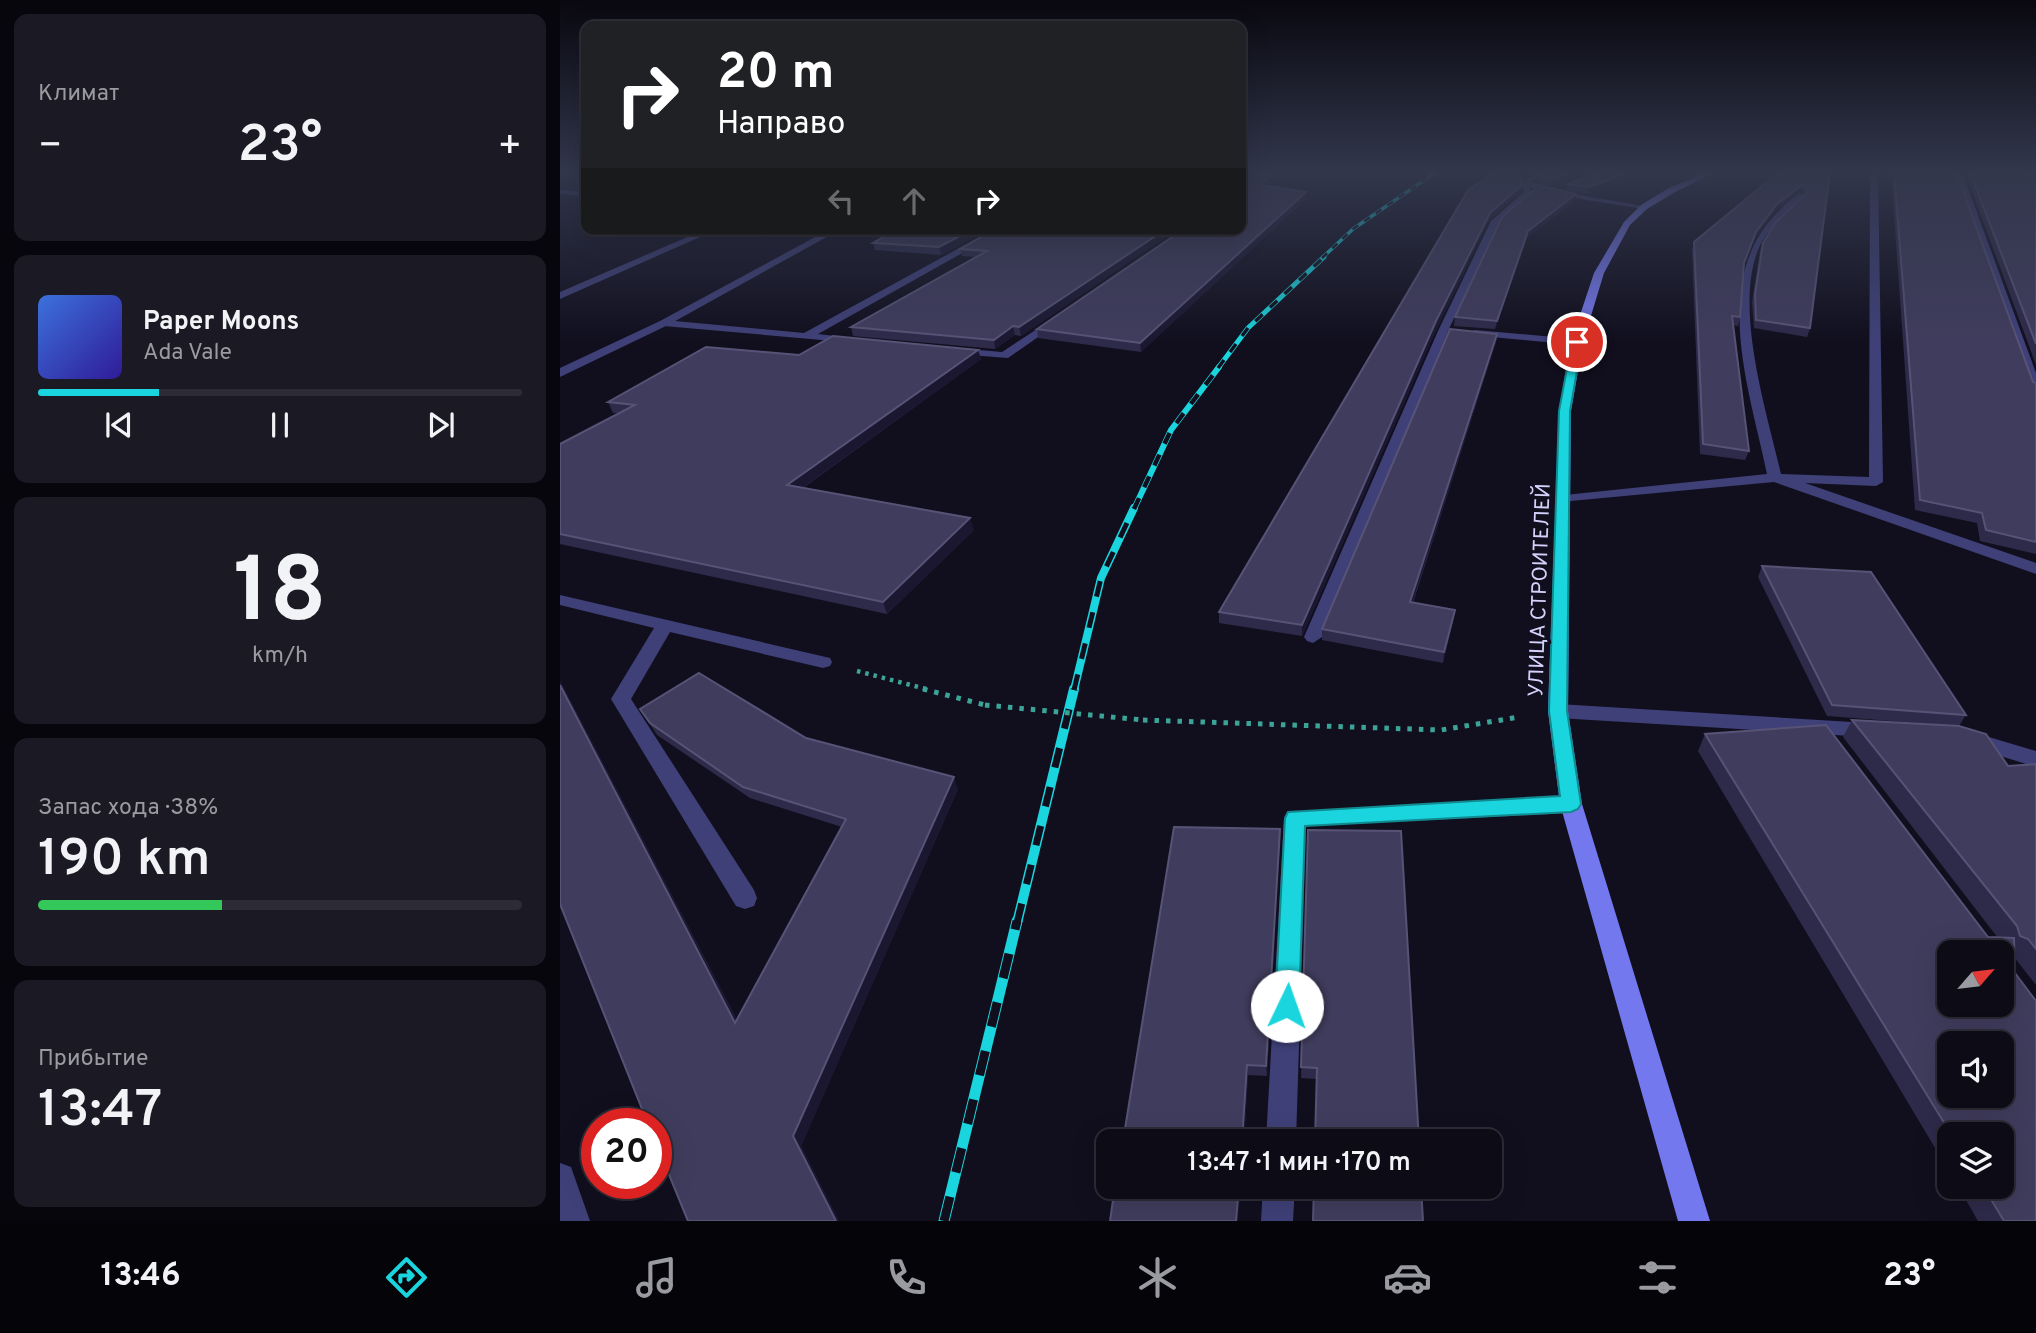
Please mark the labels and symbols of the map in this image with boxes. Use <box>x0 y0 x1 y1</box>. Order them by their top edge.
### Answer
pin <box>1547 312 1607 372</box>
street label: УЛИЦА СТРОИТЕЛЕЙ <box>1522 483 1558 697</box>
north arrow <box>1937 940 2014 1017</box>
position arrow <box>1250 969 1324 1043</box>
speed limit sign: 20 <box>581 1108 672 1199</box>

